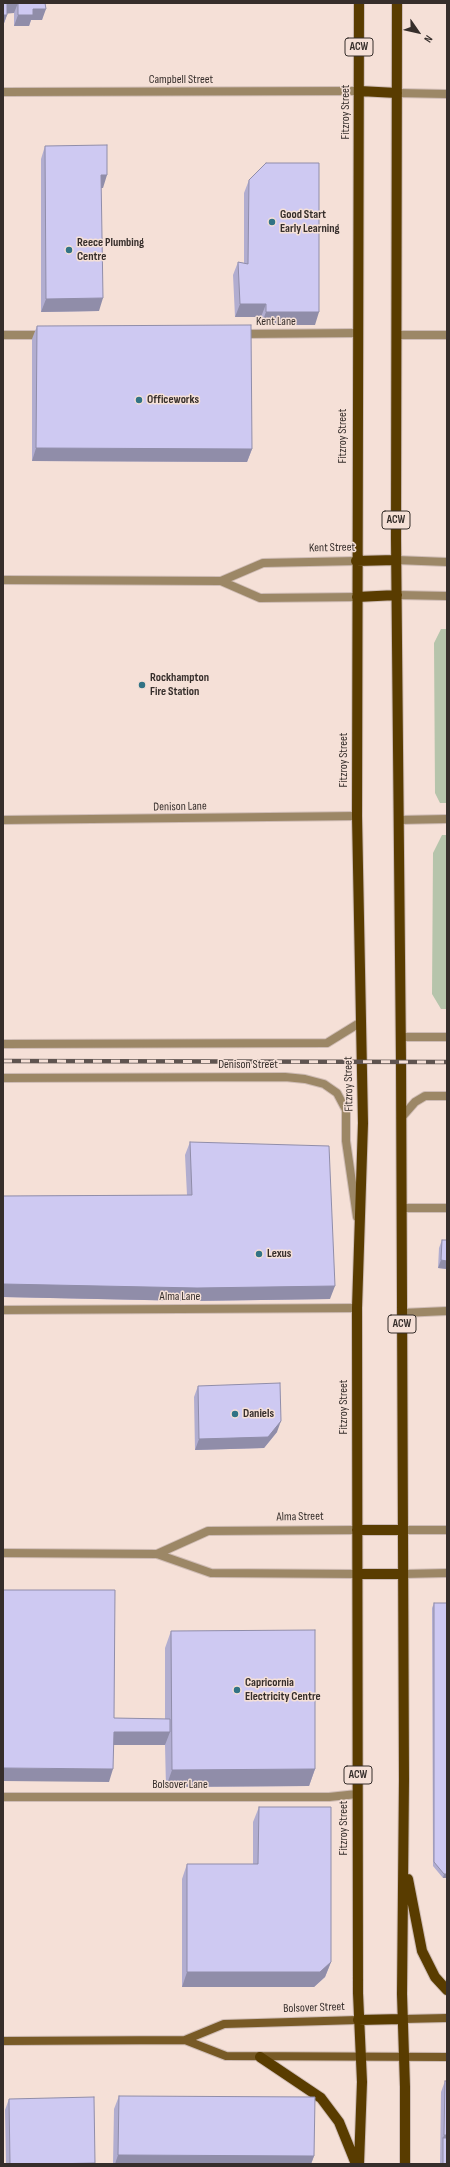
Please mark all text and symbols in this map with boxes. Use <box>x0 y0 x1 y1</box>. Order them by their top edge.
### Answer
north arrow <box>398 12 438 52</box>
text: N <box>421 33 435 45</box>
road number: ACW <box>345 38 373 56</box>
street label: Campbell Street <box>149 73 213 87</box>
street label: Fitzroy Street <box>339 84 353 140</box>
place label: Good Start Early Learning <box>280 208 340 236</box>
marker: Good Start Early Learning <box>267 217 277 227</box>
place label: Reece Plumbing Centre <box>77 236 144 264</box>
marker: Reece Plumbing Centre <box>64 245 74 255</box>
street label: Kent Lane <box>256 315 296 329</box>
place label: Officeworks <box>147 393 199 407</box>
marker: Officeworks <box>134 395 144 405</box>
street label: Fitzroy Street <box>336 408 350 464</box>
road number: ACW <box>382 511 410 529</box>
street label: Kent Street <box>309 540 355 556</box>
place label: Rockhampton Fire Station <box>150 671 209 699</box>
marker: Rockhampton Fire Station <box>137 680 147 690</box>
street label: Fitzroy Street <box>337 732 351 788</box>
street label: Denison Lane <box>153 799 207 815</box>
street label: Fitzroy Street <box>341 1056 357 1112</box>
street label: Denison Street <box>218 1058 278 1072</box>
place label: Lexus <box>267 1247 291 1261</box>
marker: Lexus <box>254 1249 264 1259</box>
street label: Alma Lane <box>160 1290 200 1304</box>
road number: ACW <box>388 1315 416 1333</box>
street label: Fitzroy Street <box>337 1379 351 1435</box>
place label: Daniels <box>243 1407 274 1421</box>
marker: Daniels <box>230 1409 240 1419</box>
street label: Alma Street <box>276 1509 324 1525</box>
place label: Capricornia Electricity Centre <box>245 1676 321 1704</box>
marker: Capricornia Electricity Centre <box>232 1685 242 1695</box>
road number: ACW <box>344 1766 372 1784</box>
street label: Bolsover Lane <box>152 1778 208 1792</box>
street label: Fitzroy Street <box>337 1800 351 1856</box>
street label: Bolsover Street <box>283 2000 345 2016</box>

